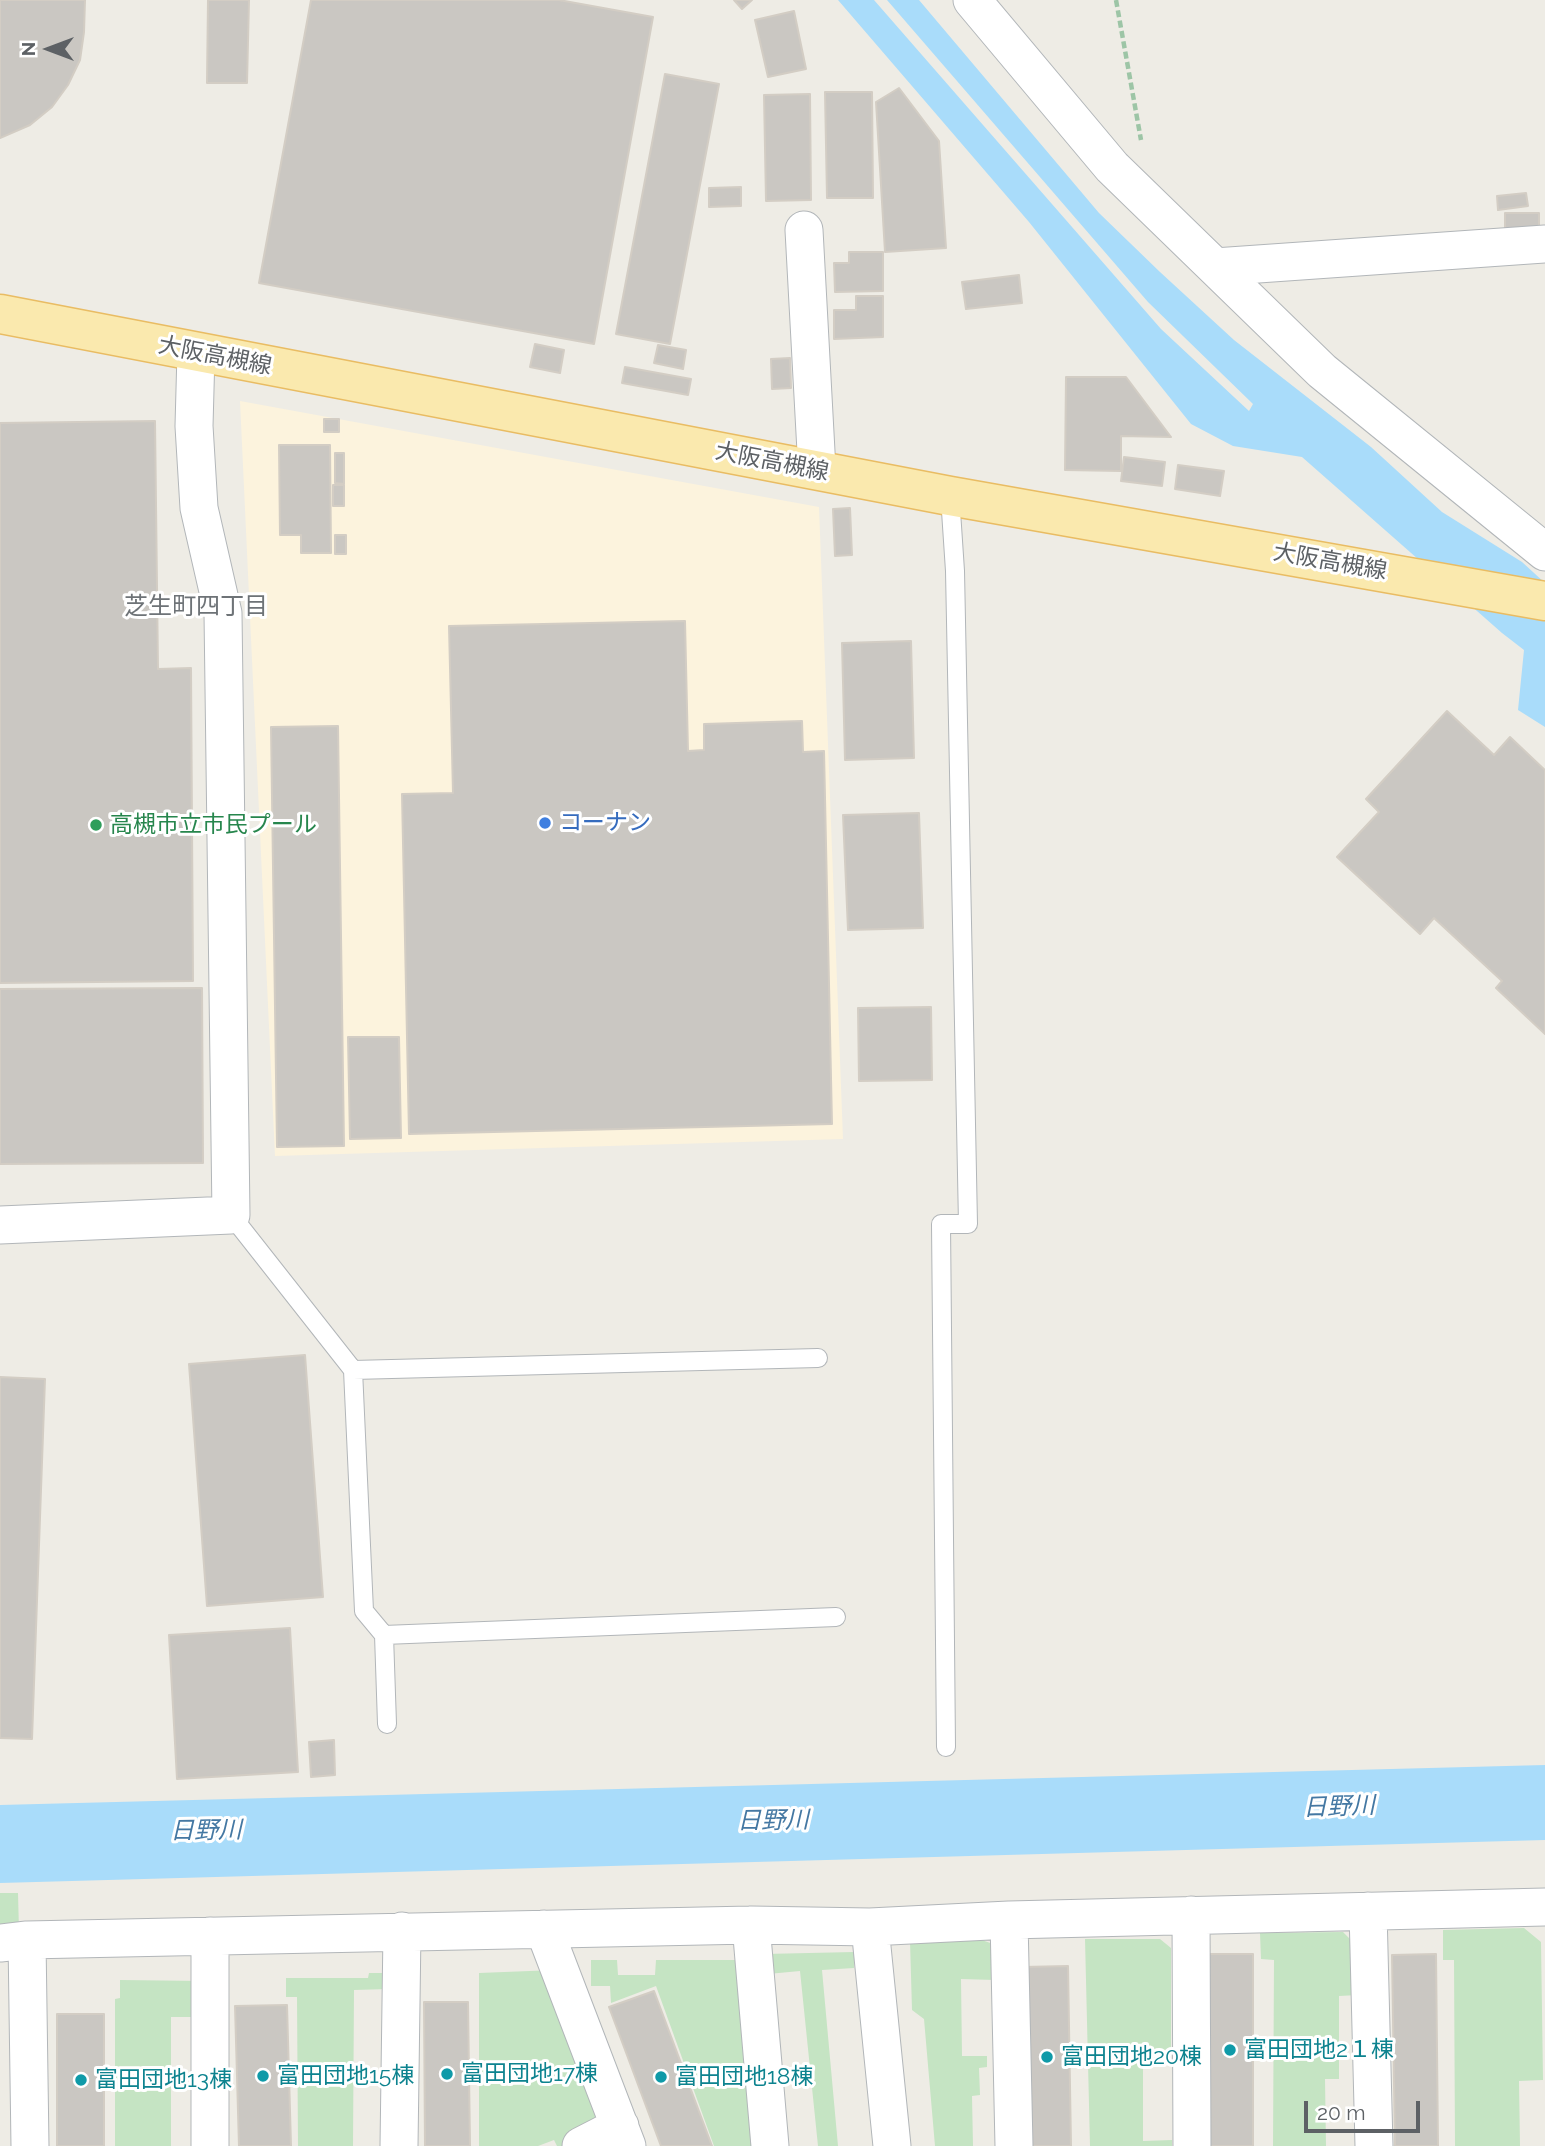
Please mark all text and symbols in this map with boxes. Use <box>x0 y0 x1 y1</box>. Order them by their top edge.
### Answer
north arrow <box>14 14 84 84</box>
text: N <box>17 42 39 56</box>
street label: 大阪高槻線 <box>156 331 274 381</box>
street label: 大阪高槻線 <box>713 437 831 487</box>
street label: 大阪高槻線 <box>1271 538 1389 586</box>
district label: 芝生町四丁目 <box>124 593 268 621</box>
place label: コーナン <box>559 809 651 837</box>
place label: 高槻市立市民プール <box>110 811 317 839</box>
marker: コーナン <box>537 815 553 831</box>
marker: 高槻市立市民プール <box>88 817 104 833</box>
water label: 日野川 <box>1303 1791 1375 1823</box>
water label: 日野川 <box>737 1806 809 1836</box>
water label: 日野川 <box>170 1816 242 1846</box>
place label: 富田団地2１棟 <box>1244 2036 1394 2064</box>
marker: 富田団地2１棟 <box>1222 2042 1238 2058</box>
place label: 富田団地20棟 <box>1061 2043 1202 2071</box>
marker: 富田団地20棟 <box>1039 2049 1055 2065</box>
place label: 富田団地17棟 <box>461 2060 598 2088</box>
place label: 富田団地15棟 <box>277 2062 414 2090</box>
place label: 富田団地18棟 <box>675 2063 813 2091</box>
place label: 富田団地13棟 <box>95 2066 232 2094</box>
marker: 富田団地17棟 <box>439 2066 455 2082</box>
marker: 富田団地15棟 <box>255 2068 271 2084</box>
marker: 富田団地18棟 <box>653 2069 669 2085</box>
marker: 富田団地13棟 <box>73 2072 89 2088</box>
scale bar <box>1307 2086 1422 2130</box>
text: 20 m <box>1317 2100 1365 2125</box>

